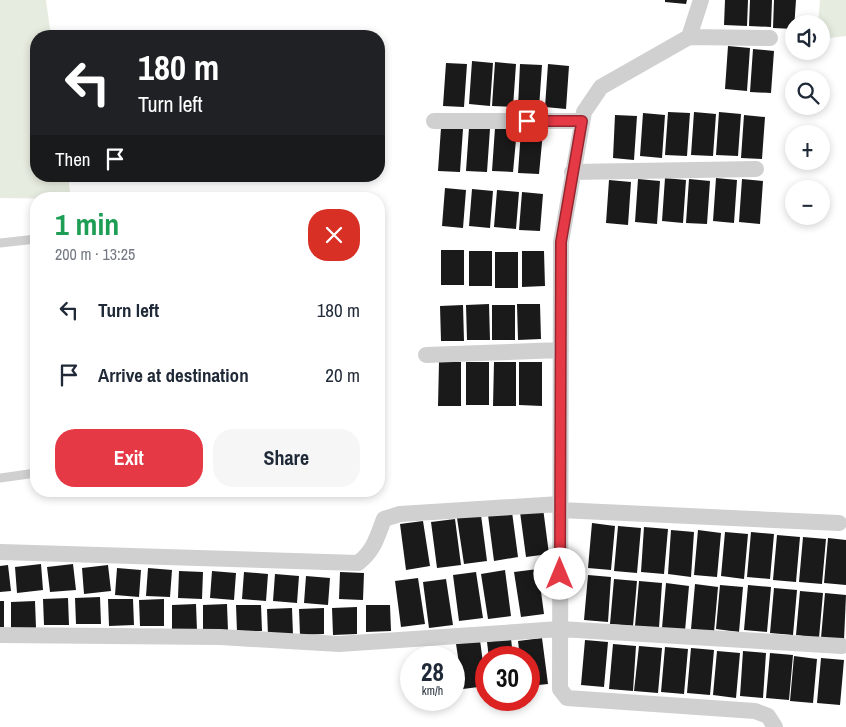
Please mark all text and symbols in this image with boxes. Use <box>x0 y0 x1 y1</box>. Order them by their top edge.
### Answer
map controls <box>785 15 830 225</box>
button: sound <box>785 15 830 60</box>
text: 180 m <box>138 44 219 91</box>
icon: left <box>55 50 120 115</box>
button: search <box>785 70 830 115</box>
text: Turn left <box>138 89 203 119</box>
pin <box>506 100 548 142</box>
icon: arrive <box>513 107 541 135</box>
button: + <box>785 125 830 170</box>
icon: arrive <box>101 145 129 173</box>
text: Then <box>55 146 91 172</box>
button: − <box>785 180 830 225</box>
text: 1 min <box>55 204 119 244</box>
button: close <box>308 209 360 261</box>
text: 200 m · 13:25 <box>55 243 135 265</box>
icon: left <box>55 296 83 324</box>
text: Turn left <box>98 297 159 323</box>
text: 180 m <box>317 297 360 323</box>
icon: arrive <box>55 361 83 389</box>
text: Arrive at destination <box>98 362 249 388</box>
text: 20 m <box>325 362 360 388</box>
button: Exit <box>55 429 203 487</box>
button: Share <box>213 429 360 487</box>
position arrow <box>533 547 585 599</box>
speed limit sign: 30 <box>475 646 540 711</box>
text: 28 <box>421 655 444 689</box>
text: km/h <box>422 683 443 699</box>

